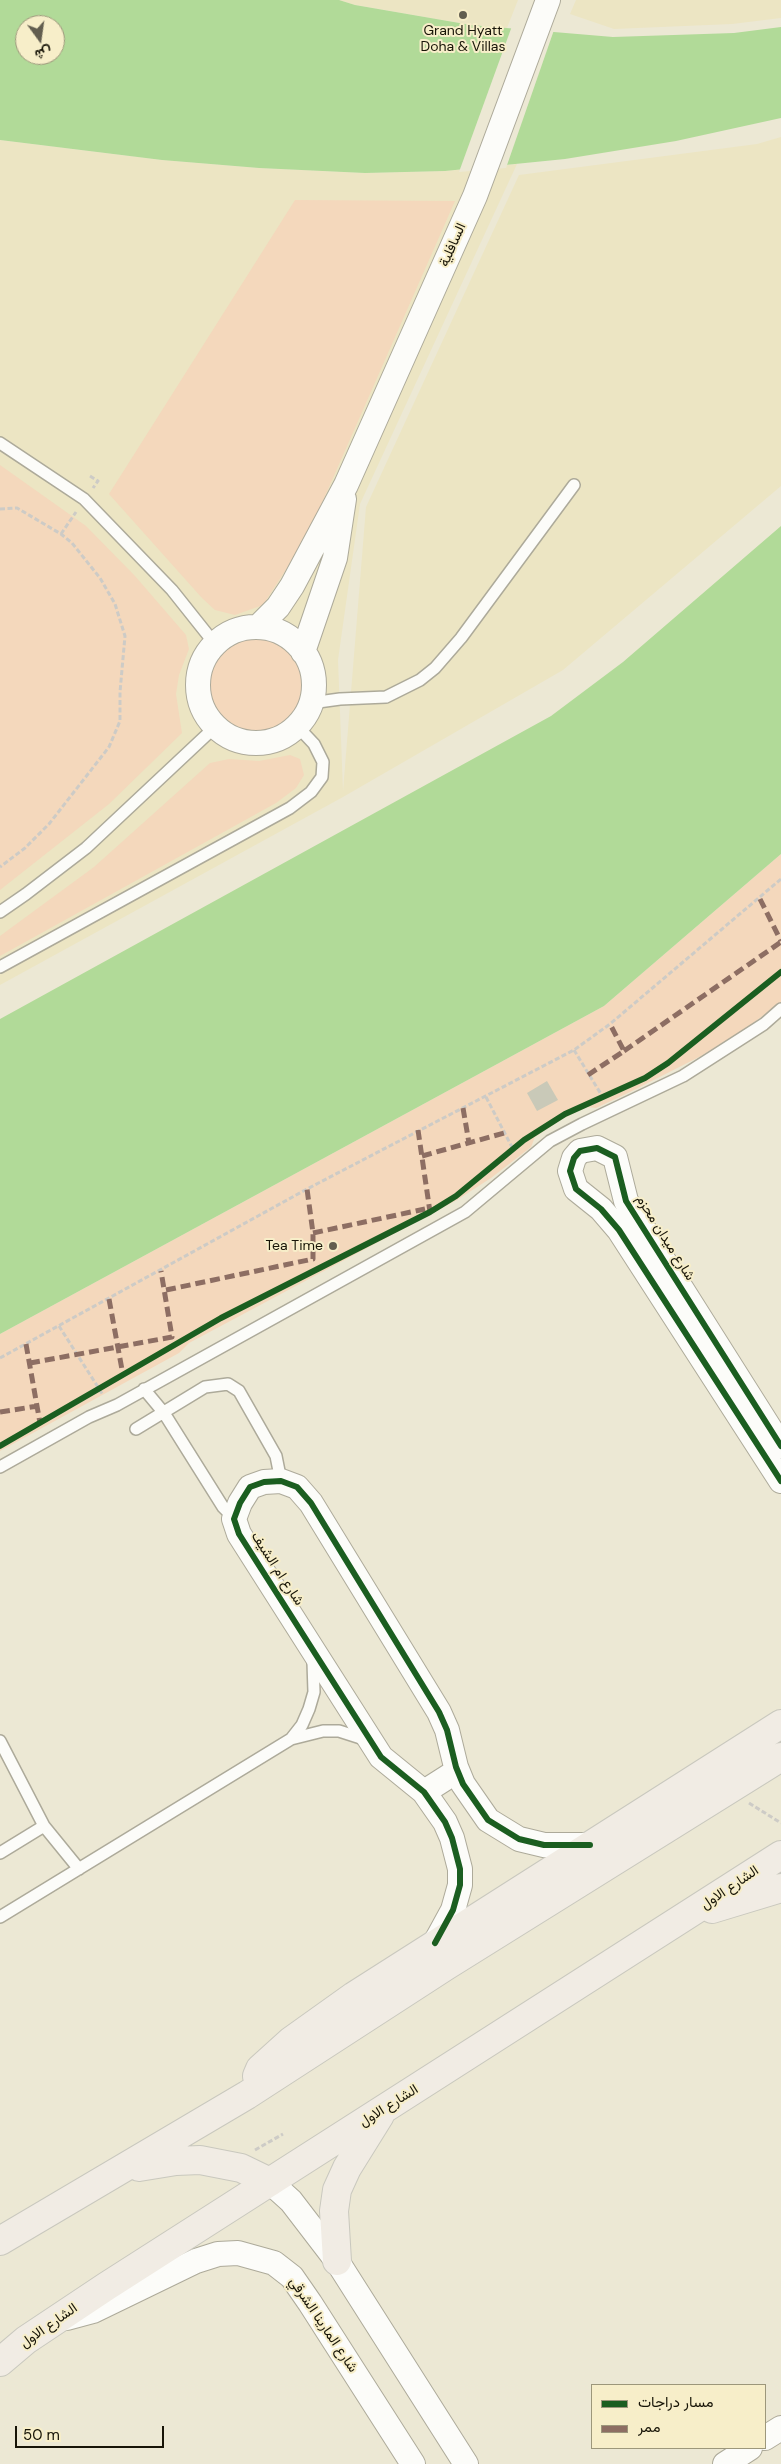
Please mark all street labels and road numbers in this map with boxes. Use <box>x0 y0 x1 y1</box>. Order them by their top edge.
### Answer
street label: السافلية <box>436 221 470 269</box>
street label: شارع ميدان محزم <box>632 1192 698 1284</box>
street label: شارع ام الشيف <box>247 1529 307 1609</box>
street label: الشارع الاول <box>698 1862 762 1914</box>
street label: الشارع الاول <box>356 2081 422 2131</box>
street label: شارع المارينا الشرقي <box>285 2274 361 2376</box>
street label: الشارع الاول <box>17 2300 81 2352</box>

